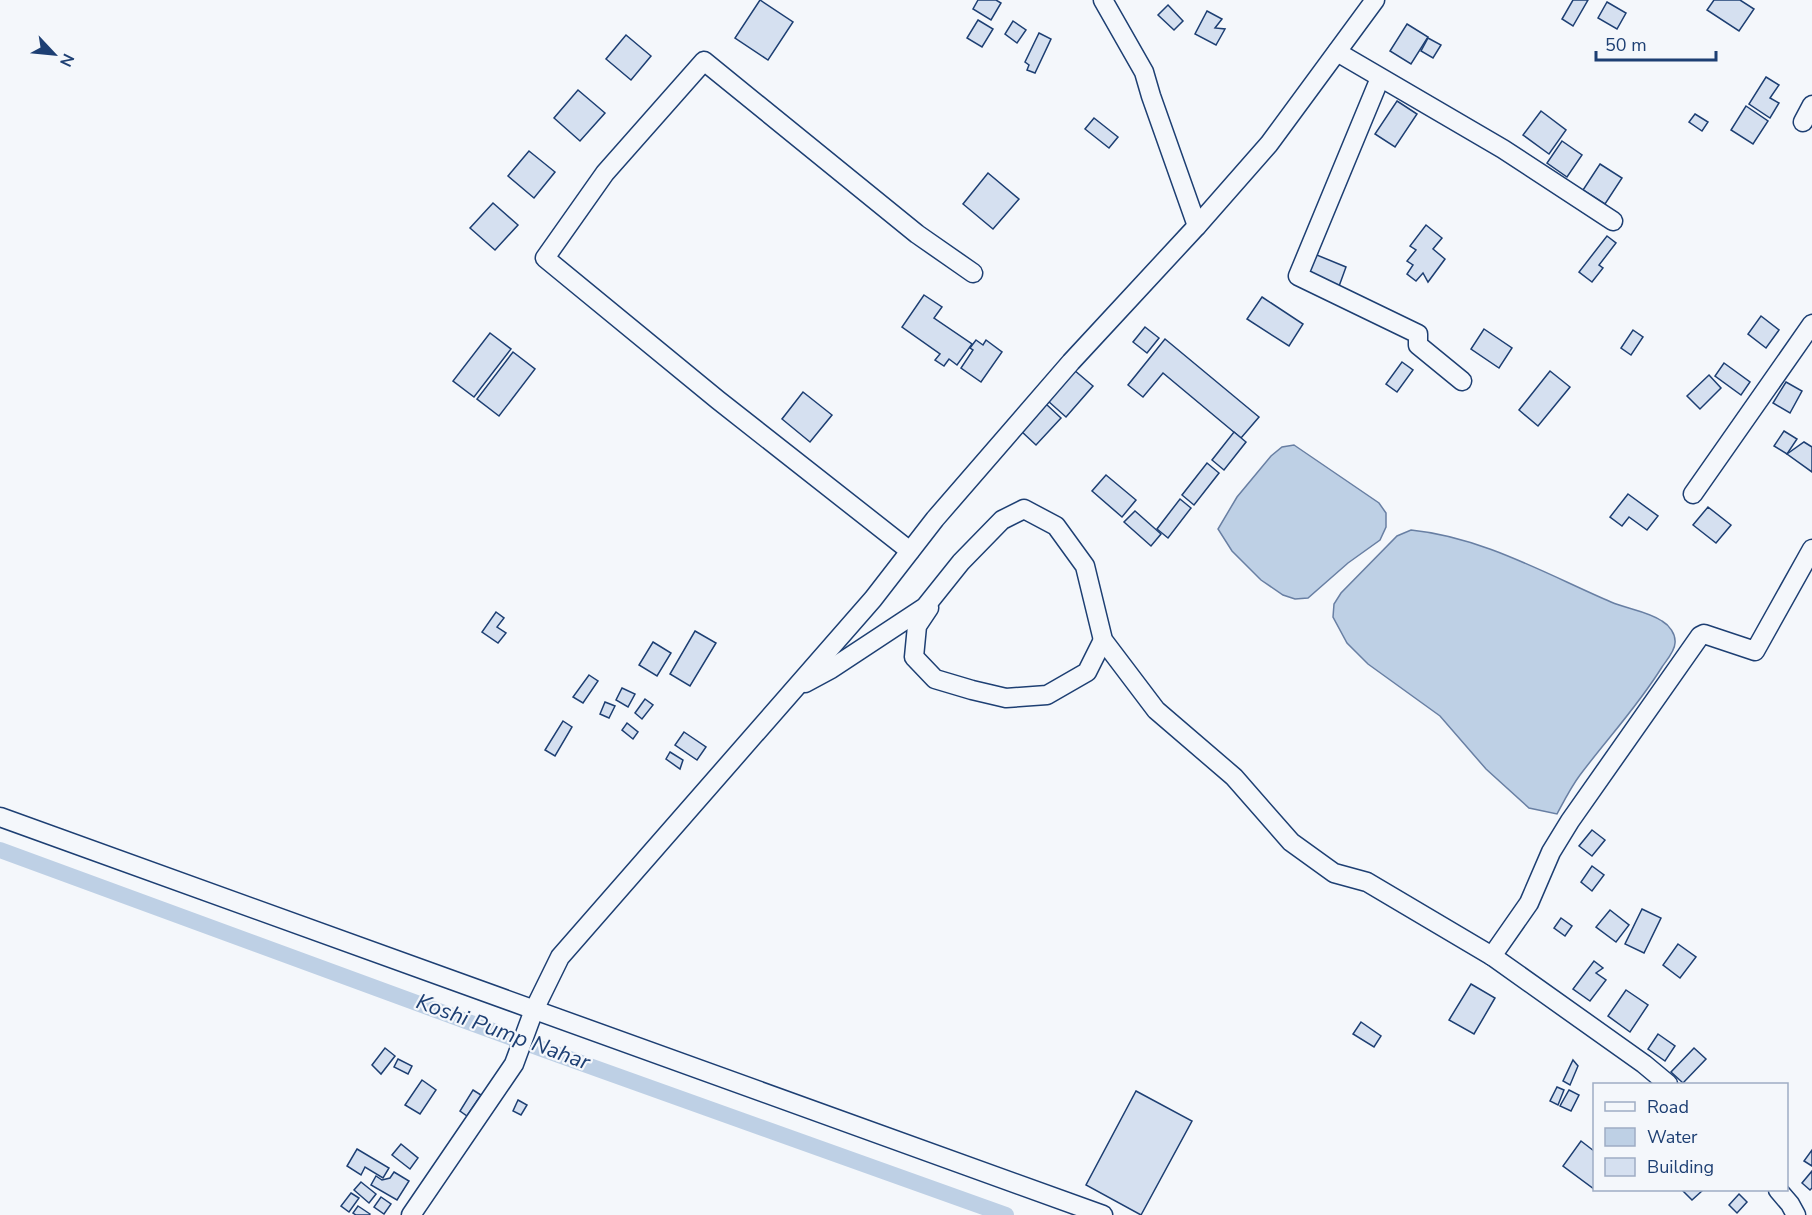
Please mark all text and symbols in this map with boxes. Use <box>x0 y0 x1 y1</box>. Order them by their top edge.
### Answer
north arrow <box>24 24 84 84</box>
scale bar <box>1596 24 1716 62</box>
text: 50 m <box>1605 33 1647 57</box>
text: N <box>54 50 79 70</box>
water label: Koshi Pump Nahar <box>412 987 595 1078</box>
legend <box>1593 1083 1788 1191</box>
text: Road <box>1647 1095 1689 1119</box>
text: Water <box>1647 1125 1698 1149</box>
text: Building <box>1647 1155 1714 1179</box>

